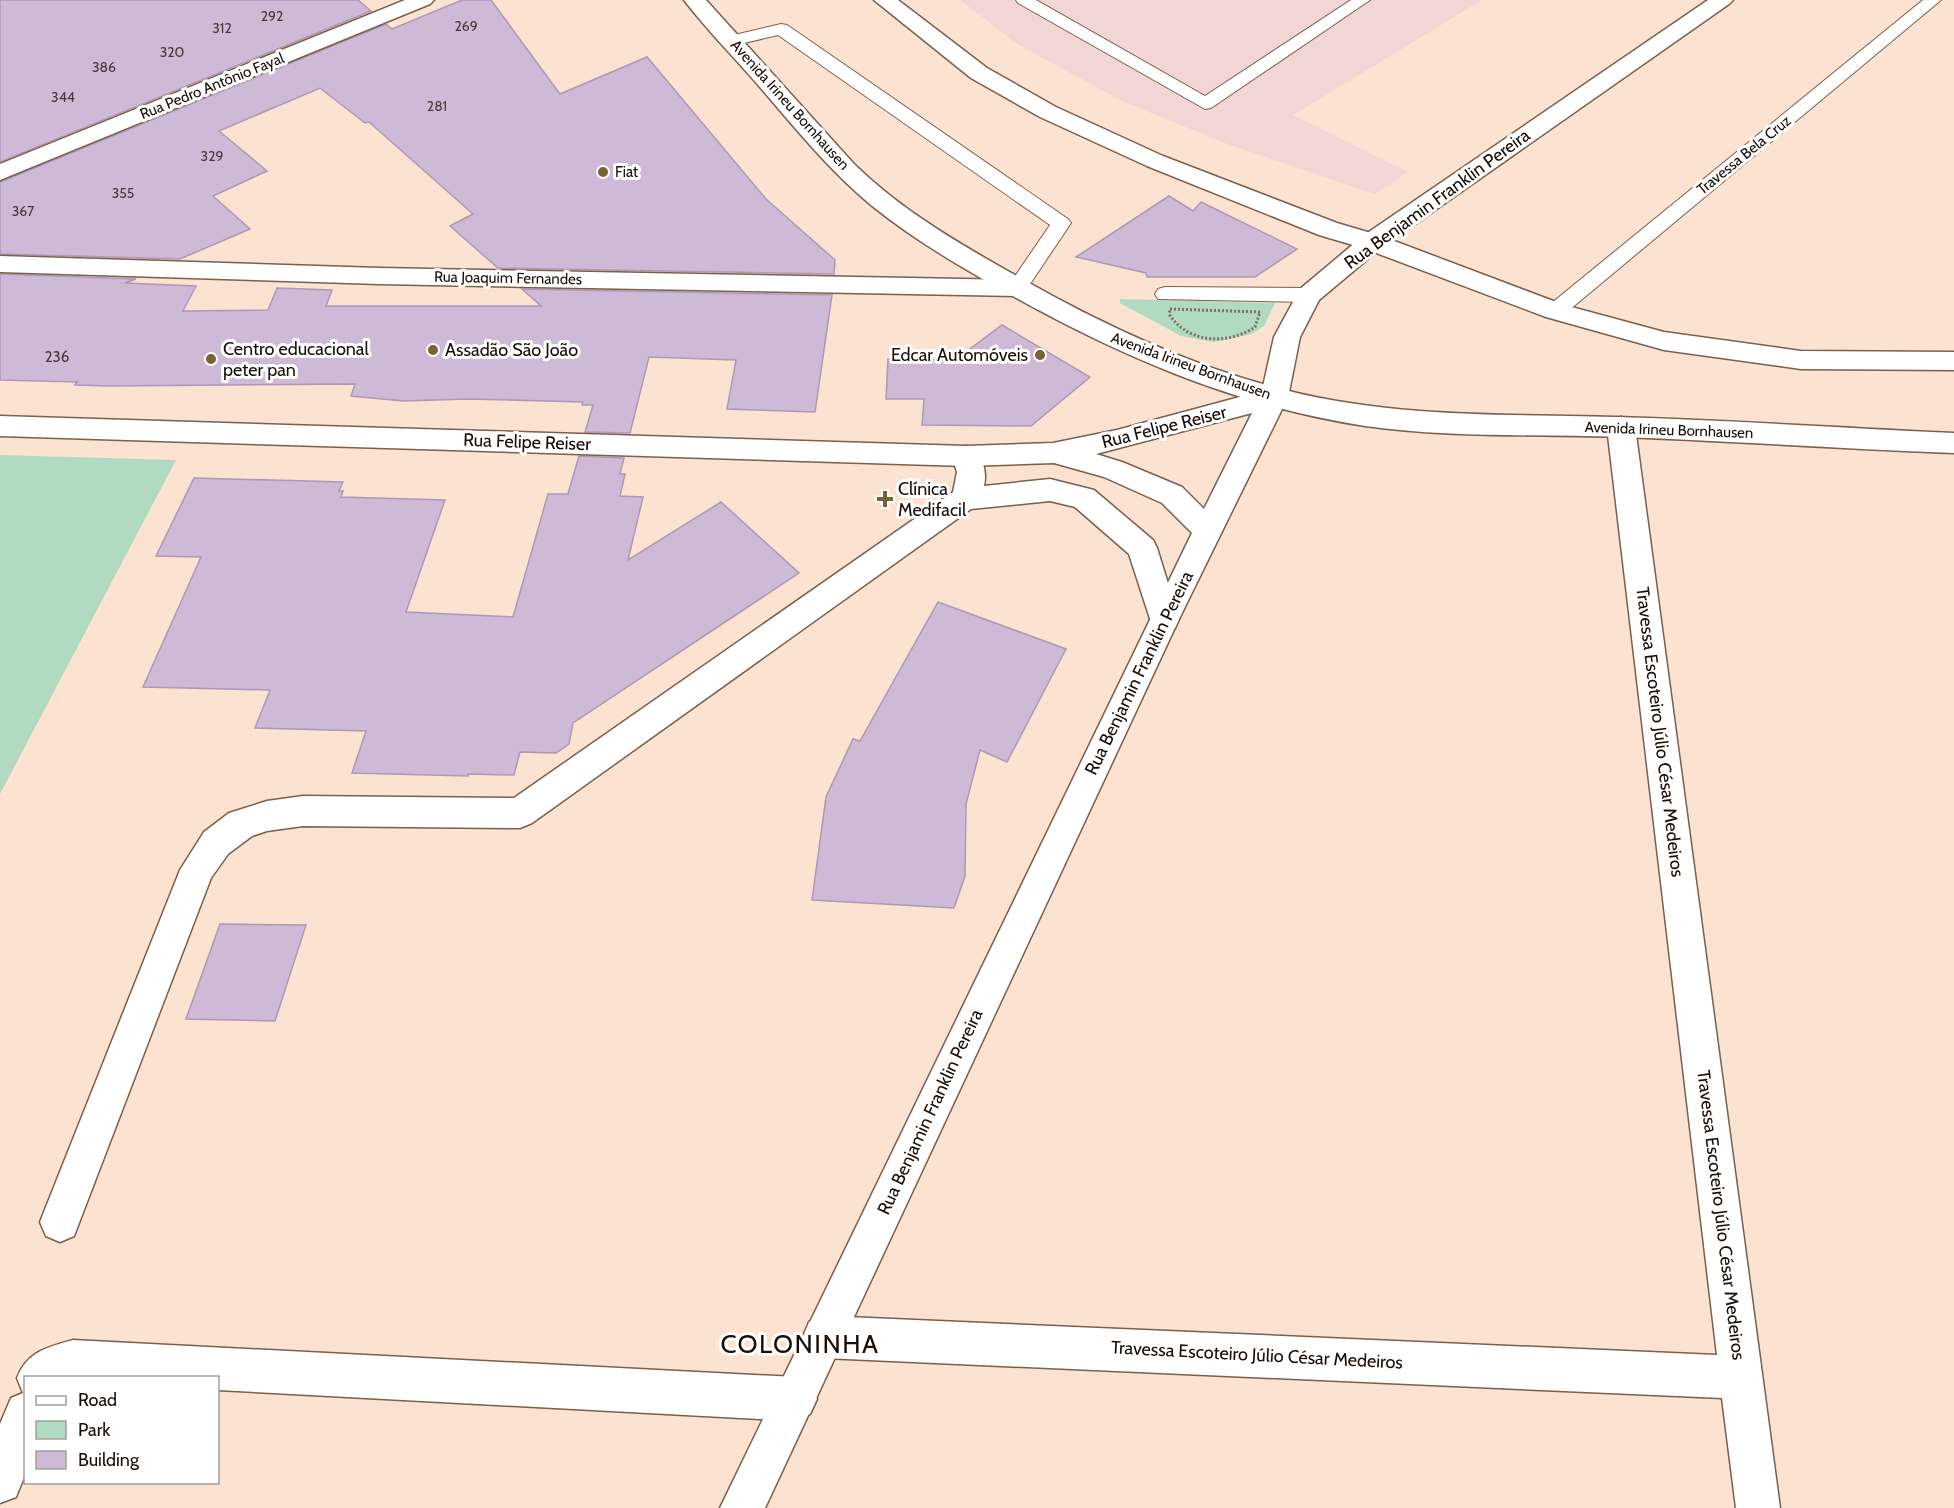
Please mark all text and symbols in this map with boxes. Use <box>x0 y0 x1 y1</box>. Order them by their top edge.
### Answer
house number: 292 <box>261 7 283 25</box>
house number: 269 <box>454 17 478 35</box>
house number: 312 <box>212 19 232 37</box>
street label: Avenida Irineu Bornhausen <box>727 36 853 174</box>
house number: 320 <box>160 43 185 61</box>
street label: Rua Pedro Antônio Fayal <box>137 49 287 123</box>
house number: 386 <box>92 58 116 76</box>
house number: 344 <box>51 88 75 106</box>
house number: 281 <box>427 97 447 115</box>
street label: Travessa Bela Cruz <box>1693 112 1795 198</box>
street label: Rua Benjamin Franklin Pereira <box>1340 124 1534 274</box>
house number: 329 <box>201 147 223 165</box>
place label: Fiat <box>615 163 638 181</box>
marker: Fiat <box>596 165 610 179</box>
house number: 355 <box>112 184 134 202</box>
house number: 367 <box>12 202 34 220</box>
street label: Rua Joaquim Fernandes <box>434 268 582 288</box>
street label: Avenida Irineu Bornhausen <box>1109 329 1273 403</box>
place label: Centro educacional peter pan <box>223 338 369 381</box>
place label: Assadão São João <box>445 339 578 361</box>
marker: Assadão São João <box>426 343 440 357</box>
place label: Edcar Automóveis <box>891 344 1028 366</box>
house number: 236 <box>45 348 69 366</box>
marker: Edcar Automóveis <box>1033 348 1047 362</box>
marker: Centro educacional peter pan <box>204 352 218 366</box>
street label: Rua Felipe Reiser <box>1099 401 1229 453</box>
street label: Avenida Irineu Bornhausen <box>1584 418 1754 442</box>
street label: Rua Felipe Reiser <box>463 429 592 455</box>
place label: Clínica Medifacil <box>898 478 967 521</box>
marker: Clínica Medifacil <box>876 490 894 508</box>
street label: Rua Benjamin Franklin Pereira <box>1080 567 1198 779</box>
street label: Travessa Escoteiro Júlio César Medeiros <box>1631 586 1689 878</box>
street label: Rua Benjamin Franklin Pereira <box>873 1006 987 1218</box>
street label: Travessa Escoteiro Júlio César Medeiros <box>1692 1069 1750 1361</box>
district label: COLONINHA <box>720 1328 880 1360</box>
street label: Travessa Escoteiro Júlio César Medeiros <box>1111 1336 1403 1374</box>
legend <box>24 1376 219 1484</box>
text: Road <box>78 1389 117 1411</box>
text: Park <box>78 1419 111 1441</box>
text: Building <box>78 1449 140 1471</box>

